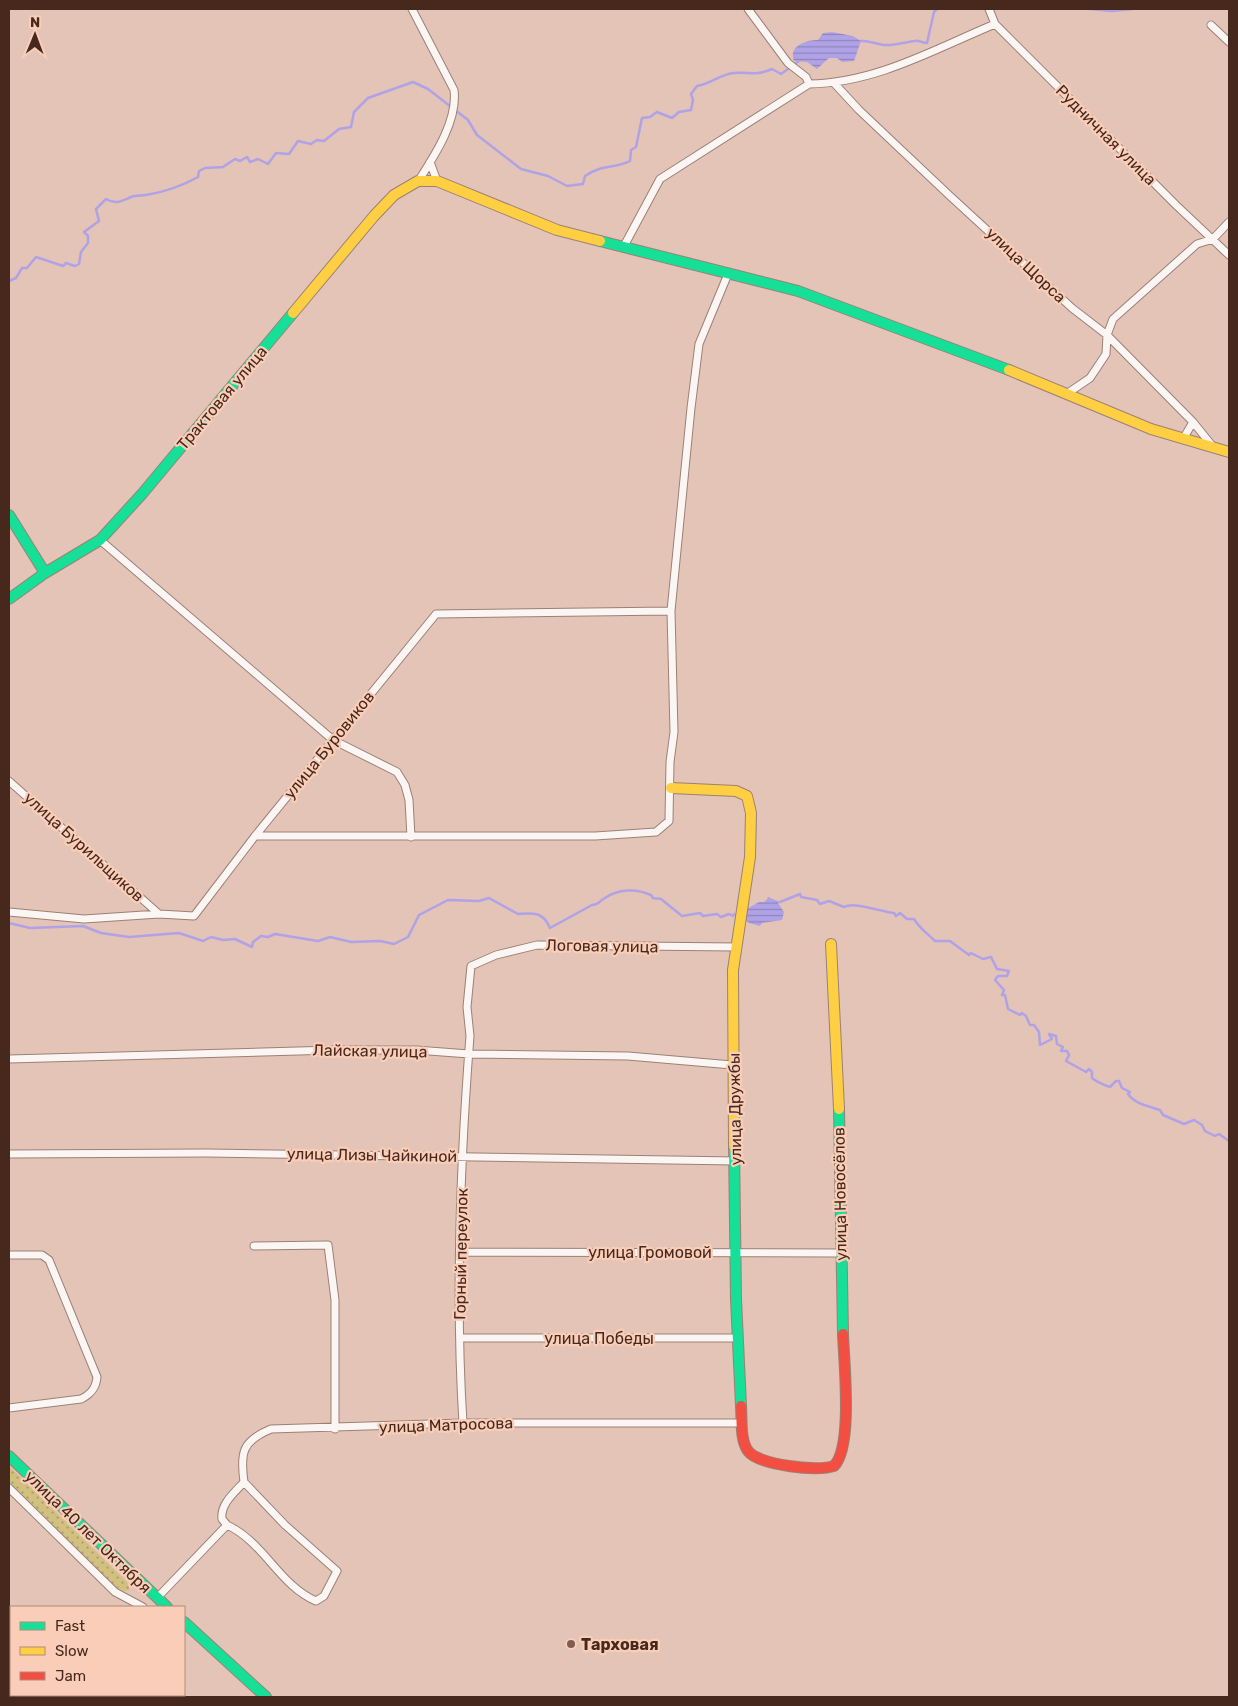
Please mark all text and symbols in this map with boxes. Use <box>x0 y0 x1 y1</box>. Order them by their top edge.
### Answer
north arrow <box>10 10 60 60</box>
text: N <box>30 14 40 31</box>
street label: Рудничная улица <box>1052 81 1160 189</box>
street label: улица Щорса <box>982 223 1070 307</box>
street label: Трактовая улица <box>173 342 271 454</box>
street label: улица Буровиков <box>280 687 378 803</box>
street label: улица Бурильщиков <box>20 788 148 906</box>
street label: Логовая улица <box>545 936 659 956</box>
street label: Лайская улица <box>312 1040 428 1062</box>
street label: улица Дружбы <box>725 1053 745 1165</box>
street label: улица Новосёлов <box>829 1127 851 1261</box>
street label: улица Лизы Чайкиной <box>287 1144 457 1166</box>
street label: Горный переулок <box>450 1188 472 1320</box>
street label: улица Громовой <box>588 1243 712 1262</box>
street label: улица Победы <box>544 1329 654 1348</box>
street label: улица Матросова <box>379 1413 513 1437</box>
street label: улица 40 лет Октября <box>21 1467 155 1597</box>
legend <box>10 1606 185 1696</box>
text: Fast <box>55 1617 85 1635</box>
place label: Тарховая <box>581 1635 659 1654</box>
marker: Тарховая <box>565 1638 577 1650</box>
text: Slow <box>55 1642 88 1660</box>
text: Jam <box>55 1667 86 1685</box>

